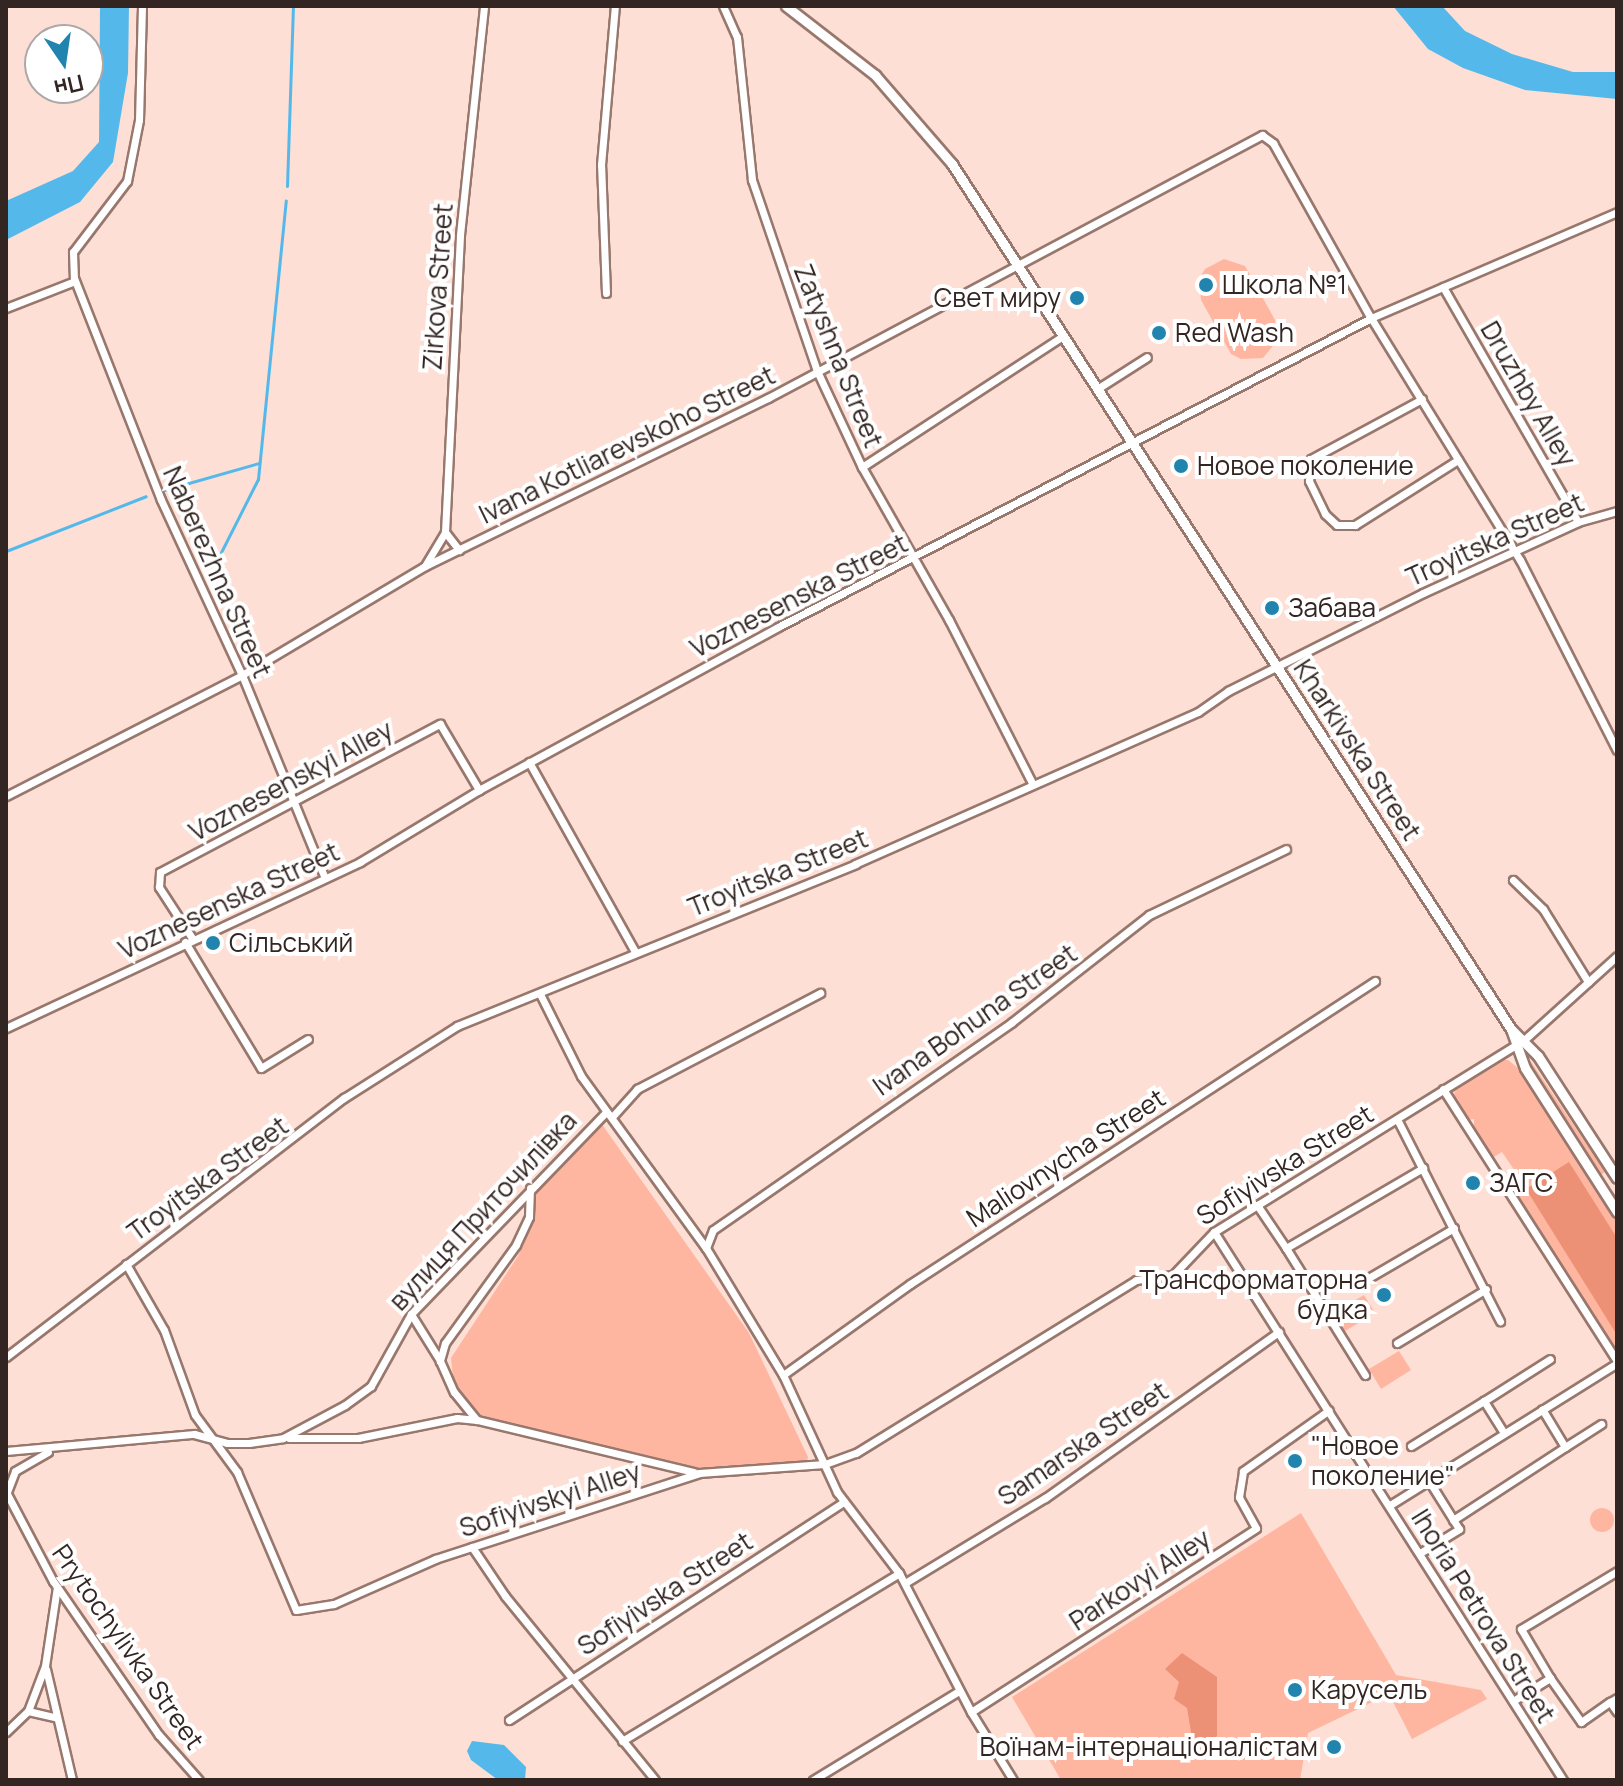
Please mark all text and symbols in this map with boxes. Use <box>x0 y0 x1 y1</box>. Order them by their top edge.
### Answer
north arrow <box>24 24 104 104</box>
text: Пн <box>51 67 87 103</box>
street label: Zirkova Street <box>417 202 459 372</box>
street label: Zatyshna Street <box>787 260 889 452</box>
place label: Школа №1 <box>1222 269 1347 301</box>
marker: Школа №1 <box>1197 276 1215 294</box>
place label: Свет миру <box>934 282 1061 314</box>
marker: Свет миру <box>1068 289 1086 307</box>
street label: Druzhby Alley <box>1474 316 1582 472</box>
place label: Red Wash <box>1175 317 1294 349</box>
marker: Red Wash <box>1150 324 1168 342</box>
street label: Ivana Kotliarevskoho Street <box>474 360 780 530</box>
place label: Новое поколение <box>1197 450 1414 482</box>
marker: Новое поколение <box>1172 457 1190 475</box>
street label: Naberezhna Street <box>156 462 278 682</box>
street label: Troyitska Street <box>1401 487 1589 593</box>
street label: Voznesenska Street <box>685 528 913 664</box>
place label: Забава <box>1288 592 1376 624</box>
marker: Забава <box>1263 599 1281 617</box>
street label: Kharkivska Street <box>1287 654 1427 846</box>
street label: Voznesenskyi Alley <box>184 714 398 848</box>
street label: Troyitska Street <box>684 823 872 923</box>
street label: Voznesenska Street <box>114 836 344 966</box>
place label: Сільський <box>229 927 353 959</box>
marker: Сільський <box>204 934 222 952</box>
street label: Ivana Bohuna Street <box>867 938 1083 1102</box>
street label: Maliovnycha Street <box>961 1082 1171 1234</box>
street label: Sofiyivska Street <box>1191 1098 1379 1232</box>
street label: вулиця Приточилівка <box>383 1105 583 1317</box>
street label: Troyitska Street <box>122 1110 294 1248</box>
place label: ЗАГС <box>1489 1167 1553 1199</box>
marker: ЗАГС <box>1464 1174 1482 1192</box>
place label: Трансформаторна будка <box>1139 1264 1368 1326</box>
marker: Трансформаторна будка <box>1375 1286 1393 1304</box>
street label: Samarska Street <box>992 1376 1174 1512</box>
place label: "Новое поколение" <box>1311 1430 1455 1492</box>
marker: "Новое поколение" <box>1286 1452 1304 1470</box>
street label: Sofiyivskyi Alley <box>456 1456 644 1544</box>
street label: Ihoria Petrova Street <box>1405 1504 1561 1728</box>
street label: Parkovyi Alley <box>1064 1523 1216 1637</box>
street label: Sofiyivska Street <box>572 1526 758 1662</box>
street label: Prytochylivka Street <box>46 1539 210 1755</box>
place label: Карусель <box>1311 1674 1427 1706</box>
marker: Карусель <box>1286 1681 1304 1699</box>
place label: Воїнам-інтернаціоналістам <box>979 1731 1318 1763</box>
marker: Воїнам-інтернаціоналістам <box>1325 1738 1343 1756</box>

